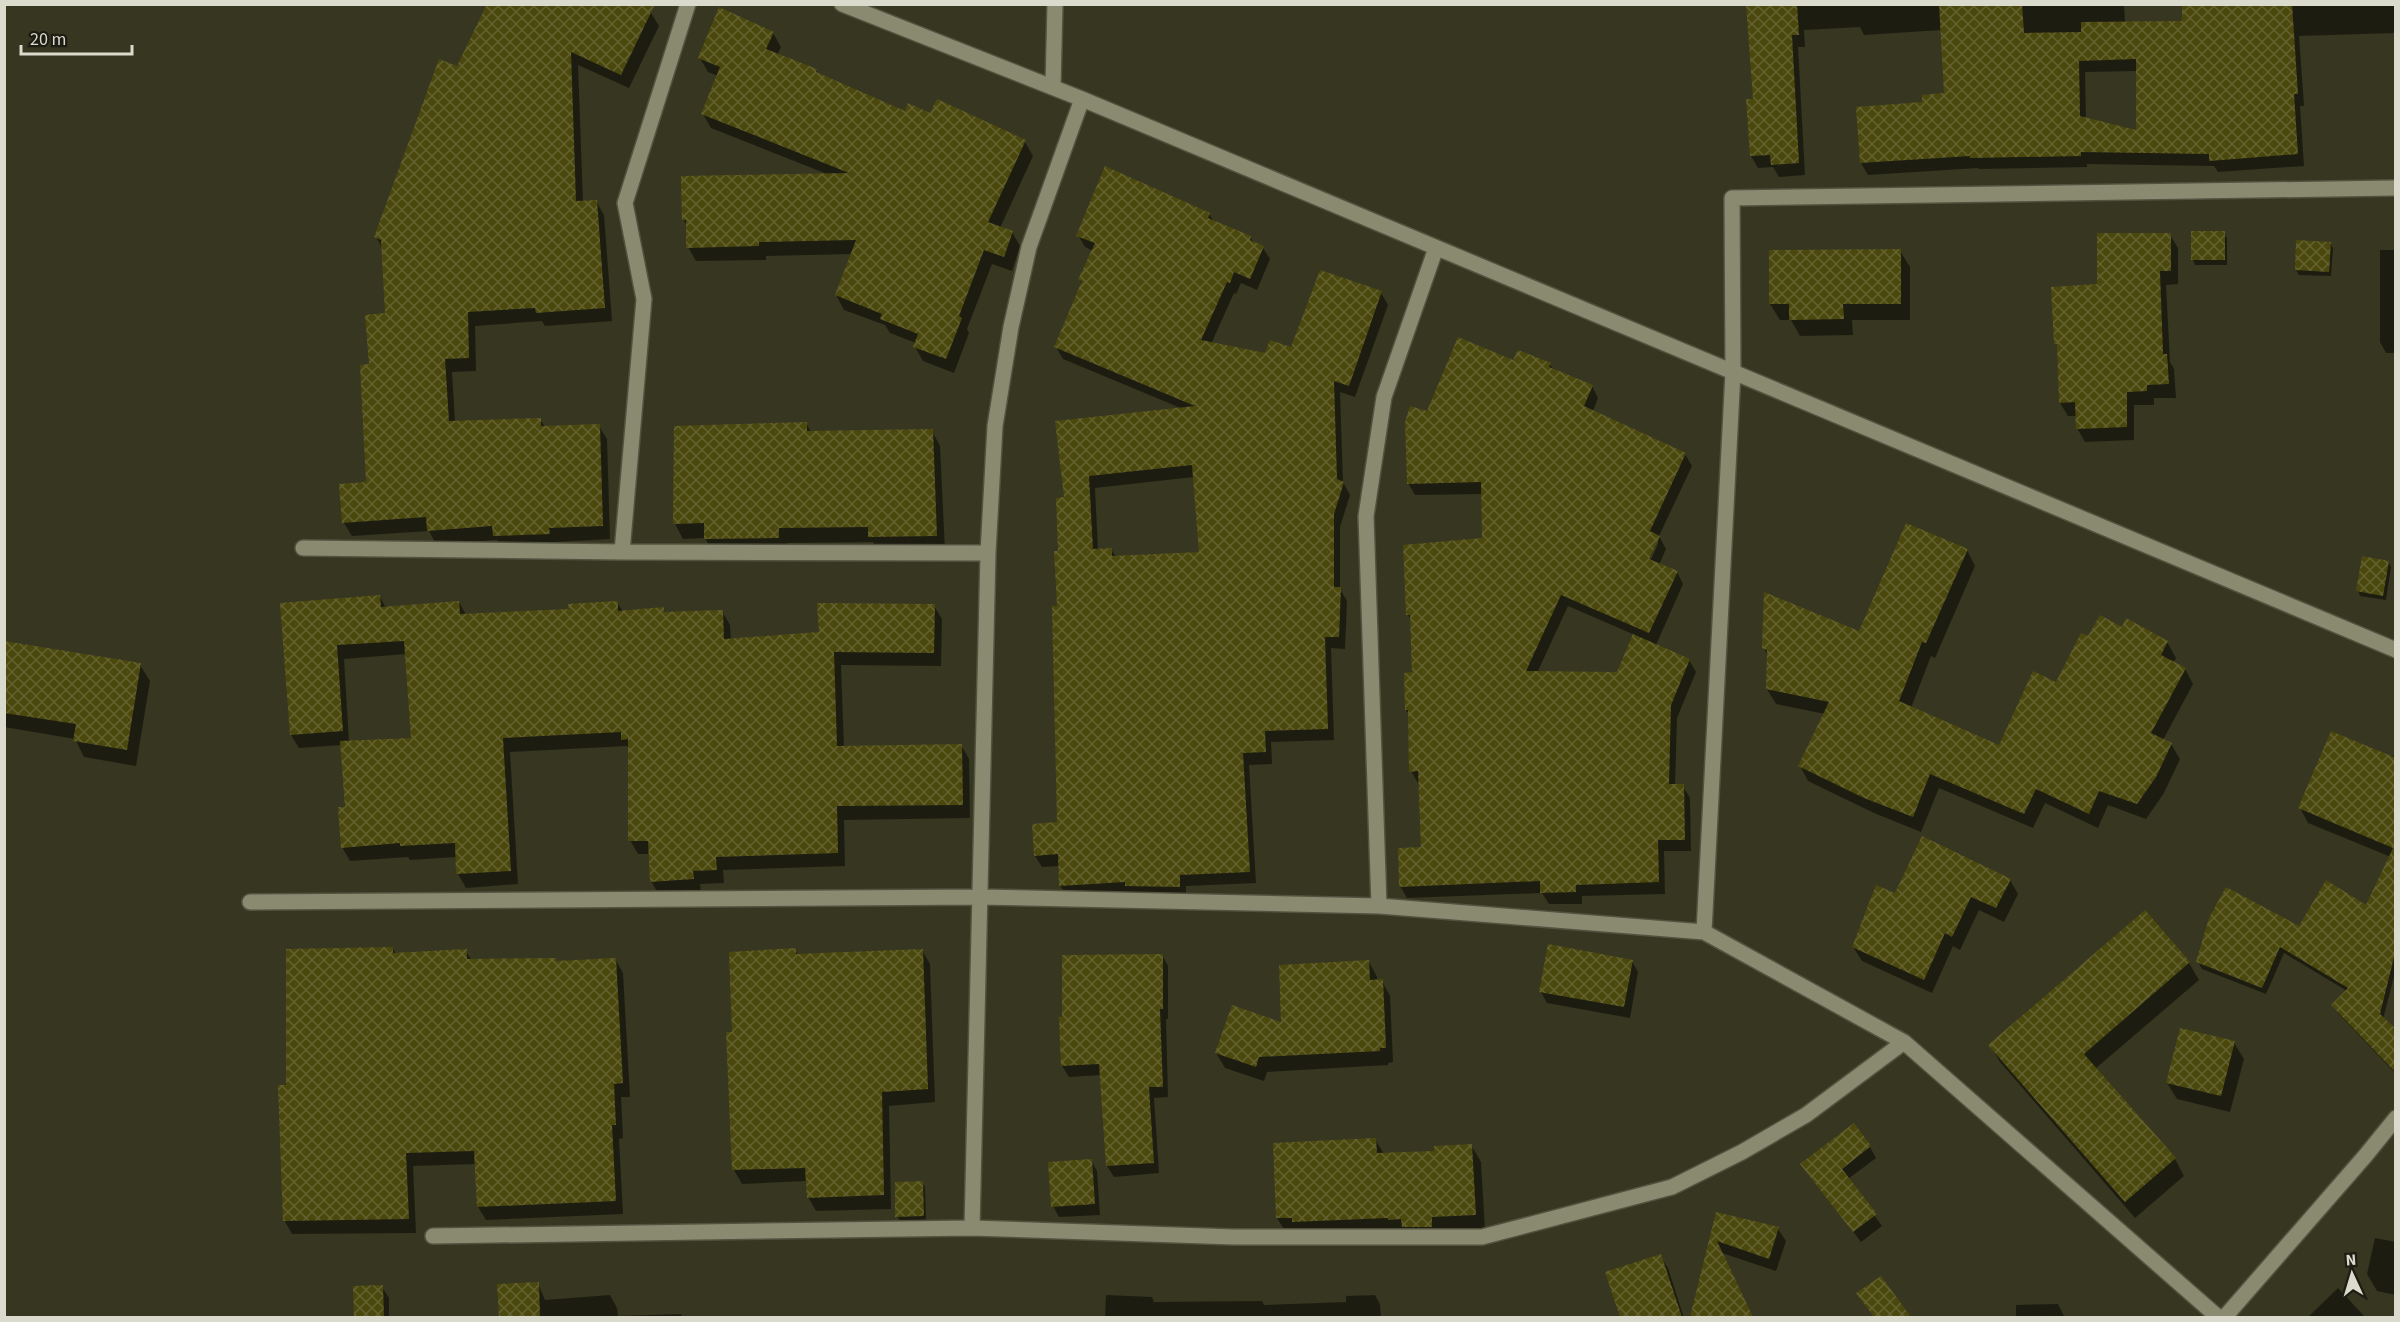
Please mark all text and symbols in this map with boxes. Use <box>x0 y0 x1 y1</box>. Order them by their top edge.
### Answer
scale bar <box>21 18 132 56</box>
text: 20 m <box>30 27 66 52</box>
north arrow <box>2322 1244 2382 1304</box>
text: N <box>2345 1249 2357 1271</box>

